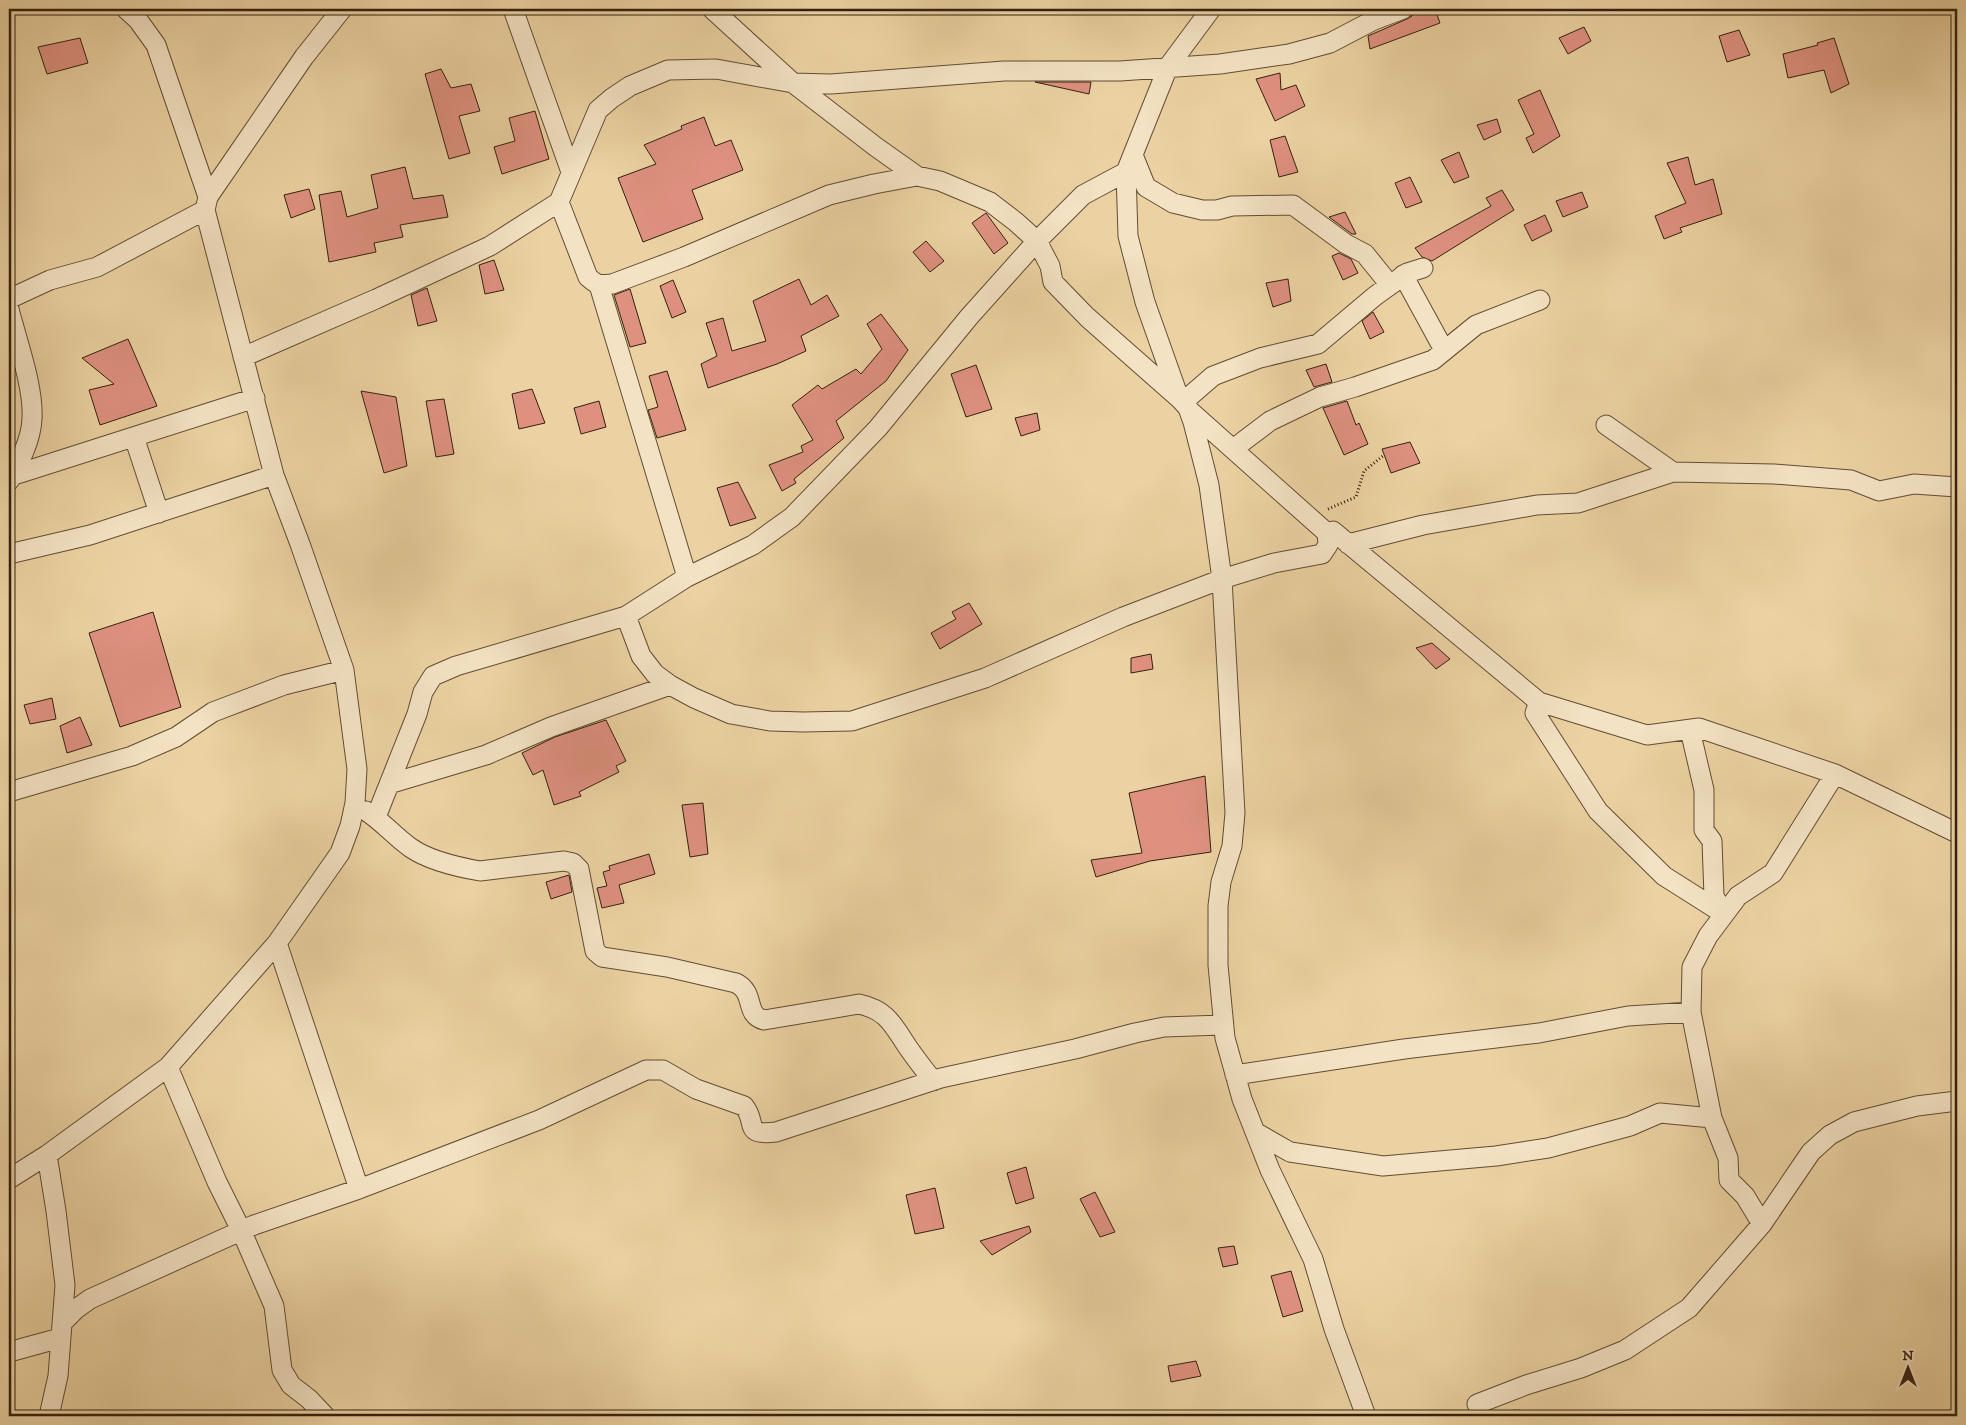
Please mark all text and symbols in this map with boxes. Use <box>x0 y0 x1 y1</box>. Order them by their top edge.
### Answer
north arrow <box>1884 1342 1934 1392</box>
text: N <box>1902 1347 1914 1365</box>

